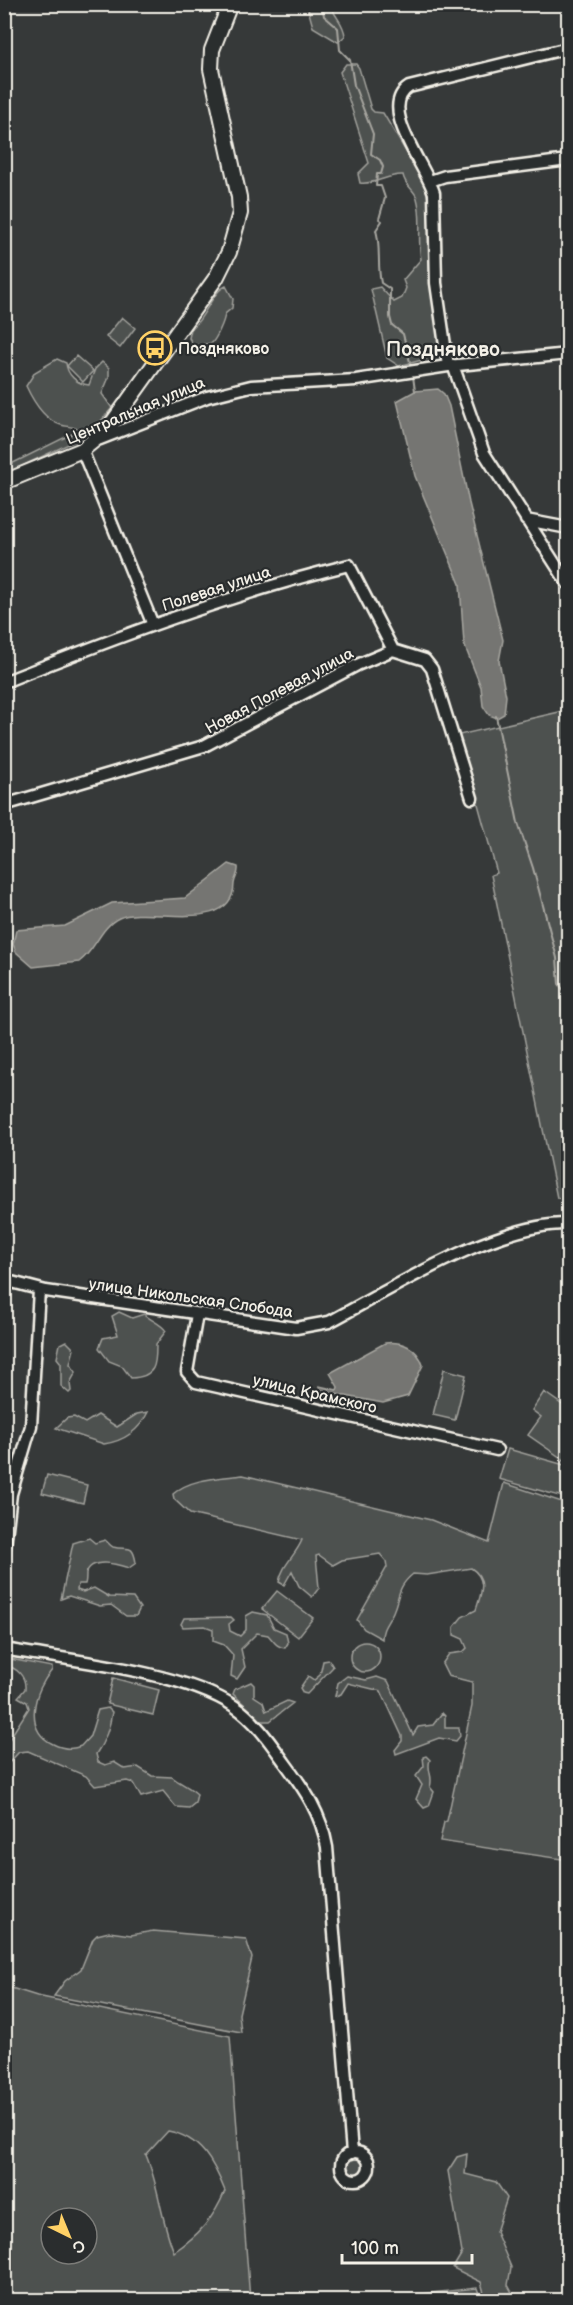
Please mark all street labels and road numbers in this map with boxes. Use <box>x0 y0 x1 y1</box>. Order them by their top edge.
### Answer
street label: Центральная улица <box>63 373 208 449</box>
street label: Полевая улица <box>160 563 274 616</box>
street label: Новая Полевая улица <box>203 644 357 738</box>
street label: улица Никольская Слобода <box>88 1275 295 1322</box>
street label: улица Крамского <box>251 1371 378 1418</box>

